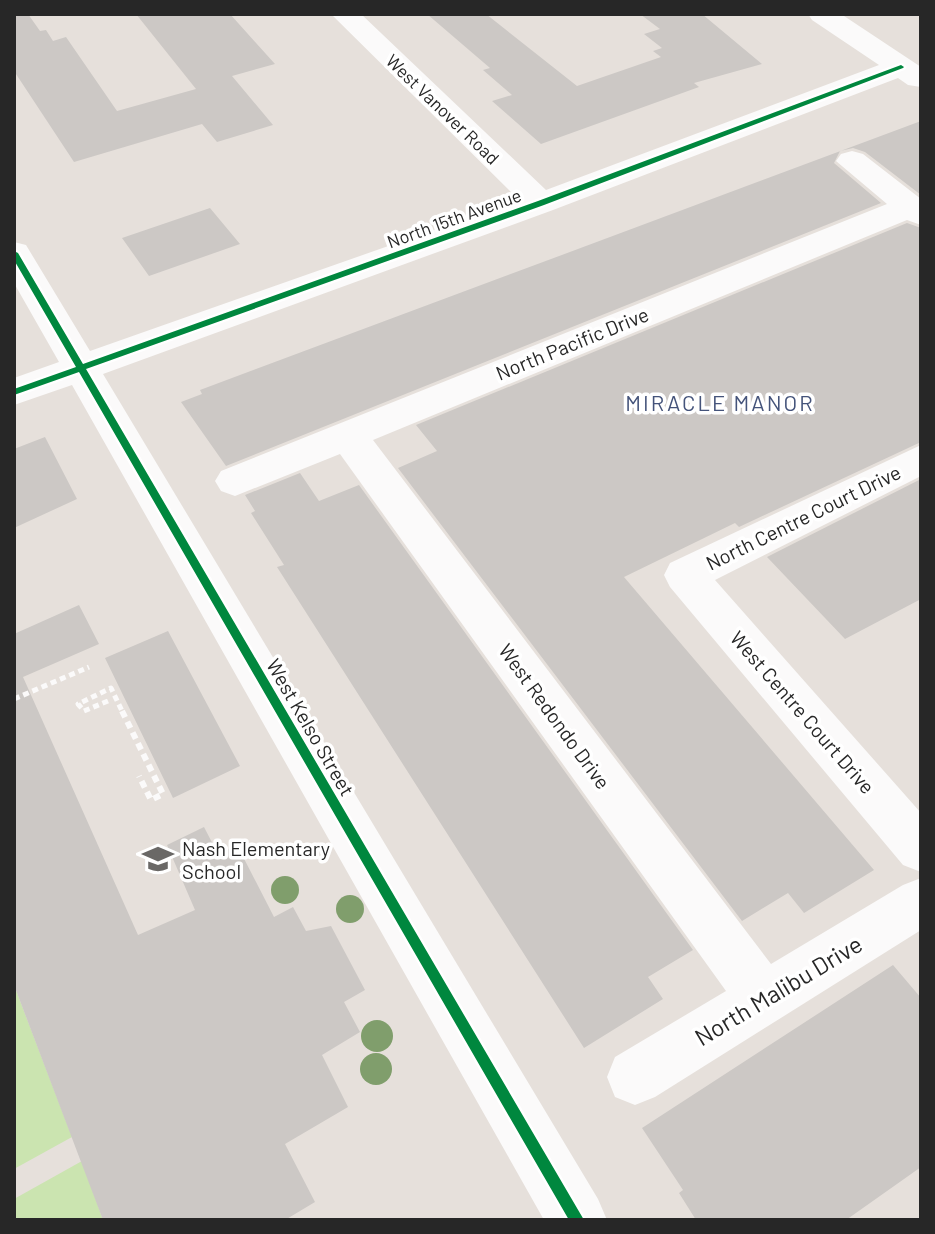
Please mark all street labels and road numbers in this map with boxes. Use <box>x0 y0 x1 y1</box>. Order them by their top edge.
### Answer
street label: West Vanover Road <box>382 49 504 169</box>
street label: North 15th Avenue <box>384 184 524 252</box>
street label: North Pacific Drive <box>492 301 652 385</box>
street label: North Centre Court Drive <box>702 459 904 575</box>
street label: West Centre Court Drive <box>726 626 880 798</box>
street label: West Redondo Drive <box>494 639 616 793</box>
street label: West Kelso Street <box>262 654 360 800</box>
street label: North Malibu Drive <box>689 929 867 1051</box>

